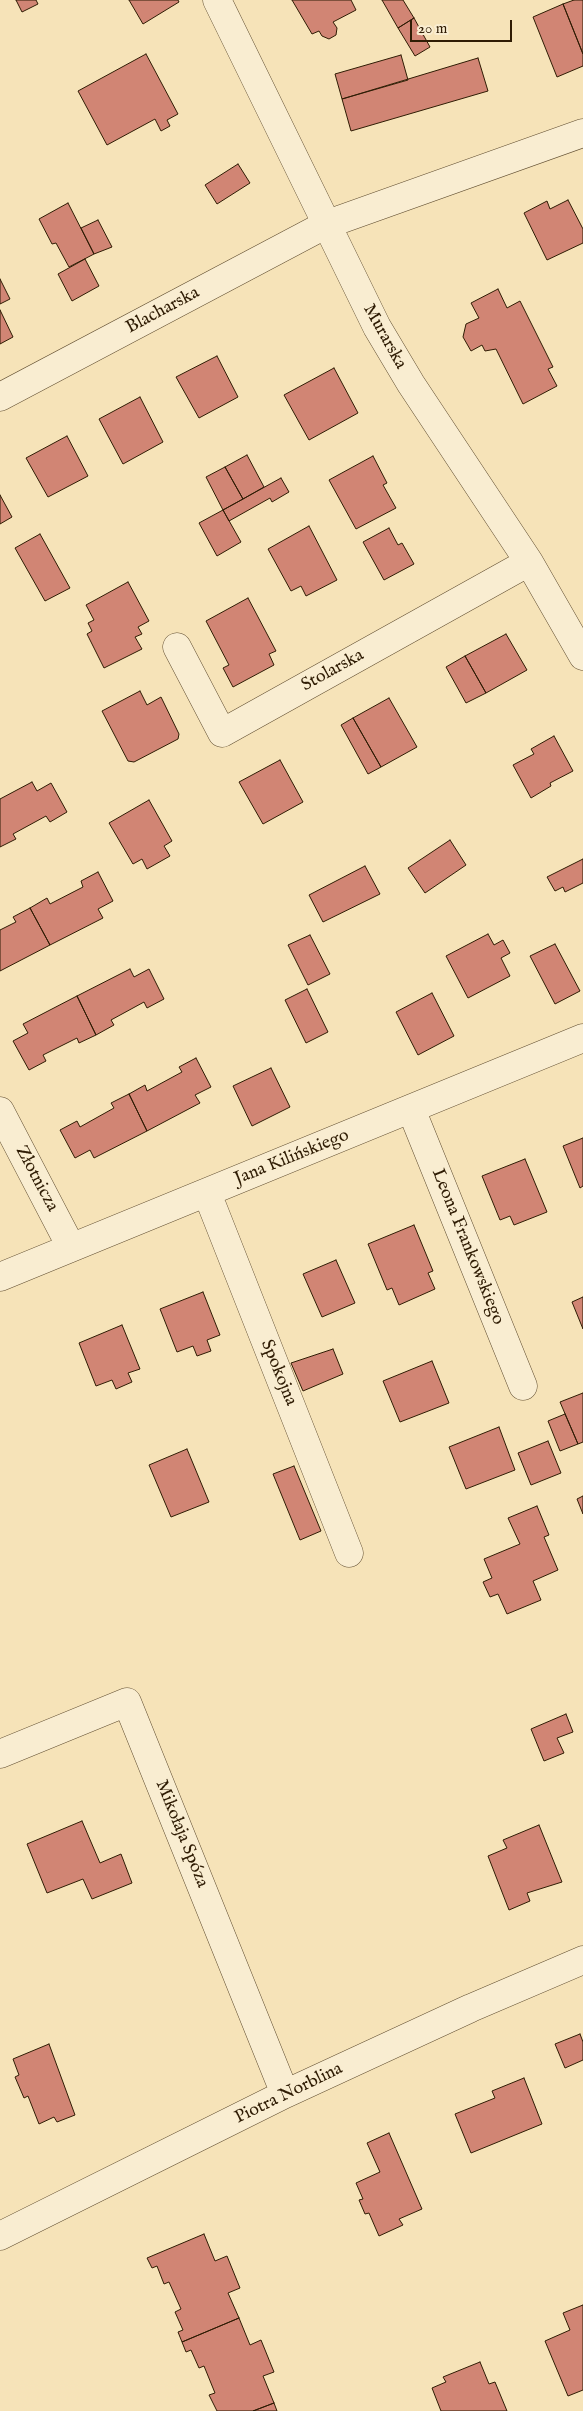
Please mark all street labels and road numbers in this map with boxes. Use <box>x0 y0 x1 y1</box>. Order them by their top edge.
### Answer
street label: Blacharska <box>123 283 203 339</box>
street label: Murarska <box>357 301 411 373</box>
street label: Stolarska <box>298 645 368 697</box>
street label: Jana Kilińskiego <box>232 1125 352 1191</box>
street label: Złotnicza <box>10 1142 62 1216</box>
street label: Leona Frankowskiego <box>426 1166 508 1328</box>
street label: Spokojna <box>255 1337 301 1409</box>
street label: Mikołaja Spóza <box>150 1777 212 1891</box>
street label: Piotra Norblina <box>232 2059 346 2129</box>

